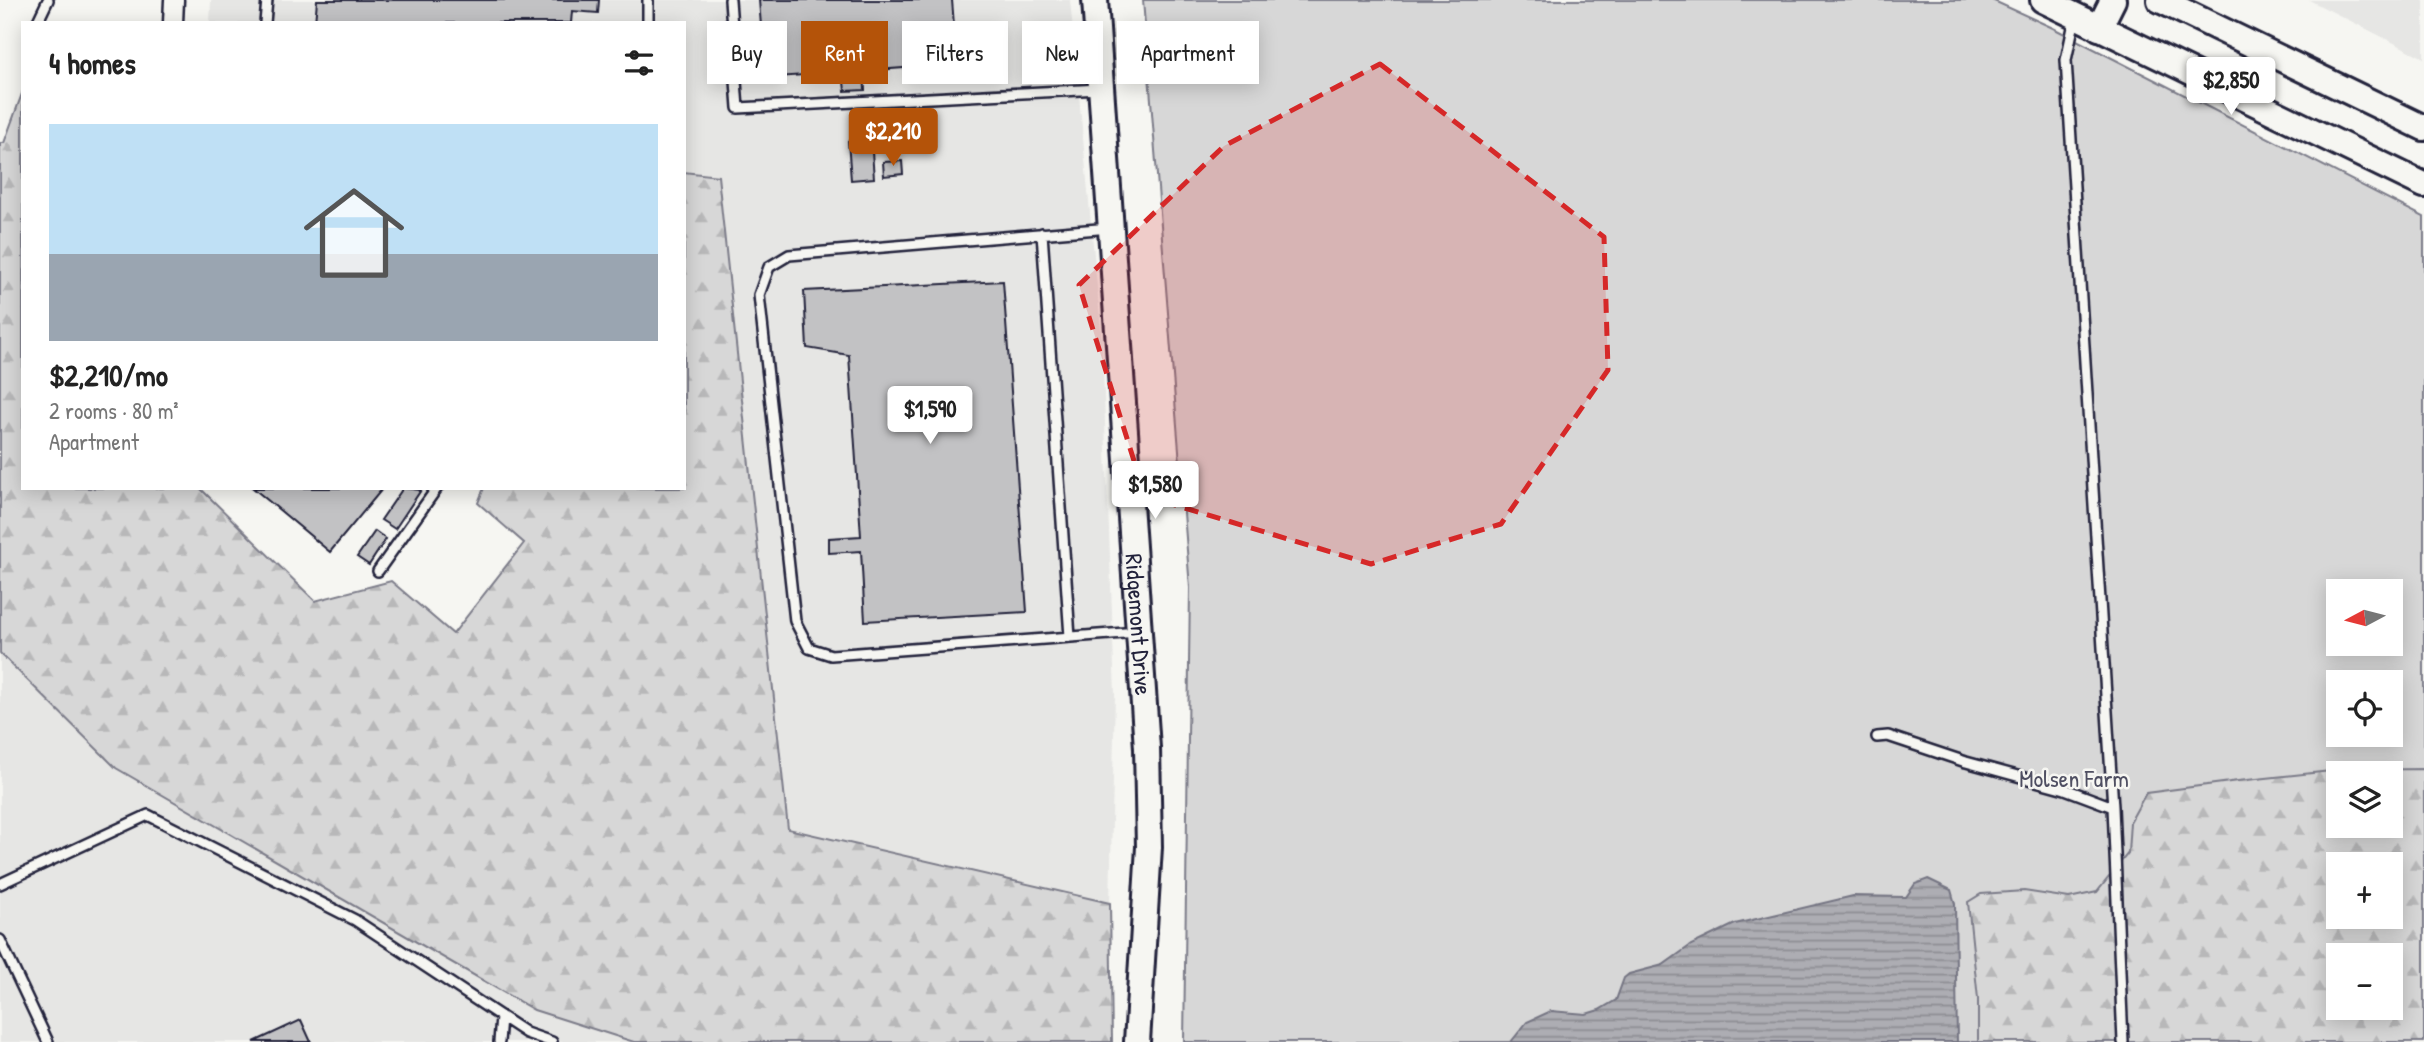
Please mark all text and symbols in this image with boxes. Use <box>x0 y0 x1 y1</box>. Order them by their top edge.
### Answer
chip: Buy <box>707 21 787 84</box>
chip: Rent <box>801 21 888 84</box>
chip: Filters <box>902 21 1008 84</box>
chip: New <box>1022 21 1103 84</box>
chip: Apartment <box>1117 21 1259 84</box>
text: 4 homes <box>49 43 136 83</box>
icon: filters <box>620 44 658 82</box>
pin: $2,850 <box>2174 58 2288 117</box>
text: $2,850 <box>2202 64 2260 95</box>
pin: $2,210 <box>836 108 950 168</box>
text: $2,210 <box>865 115 921 146</box>
icon: home <box>291 170 417 296</box>
text: $2,210/mo <box>49 355 168 395</box>
pin: $1,590 <box>873 386 987 446</box>
text: $1,590 <box>903 393 957 424</box>
text: 2 rooms · 80 m² <box>49 395 179 426</box>
text: Apartment <box>49 426 139 457</box>
pin: $1,580 <box>1098 462 1212 521</box>
text: $1,580 <box>1128 468 1182 499</box>
street label: Ridgemont Drive <box>1119 553 1160 697</box>
north arrow <box>2326 579 2403 656</box>
map controls <box>2326 579 2403 1020</box>
button: locate <box>2326 670 2403 747</box>
button: layers <box>2326 761 2403 838</box>
park label: Molsen Farm <box>2019 762 2129 794</box>
button: + <box>2326 852 2403 929</box>
button: − <box>2326 943 2403 1020</box>

